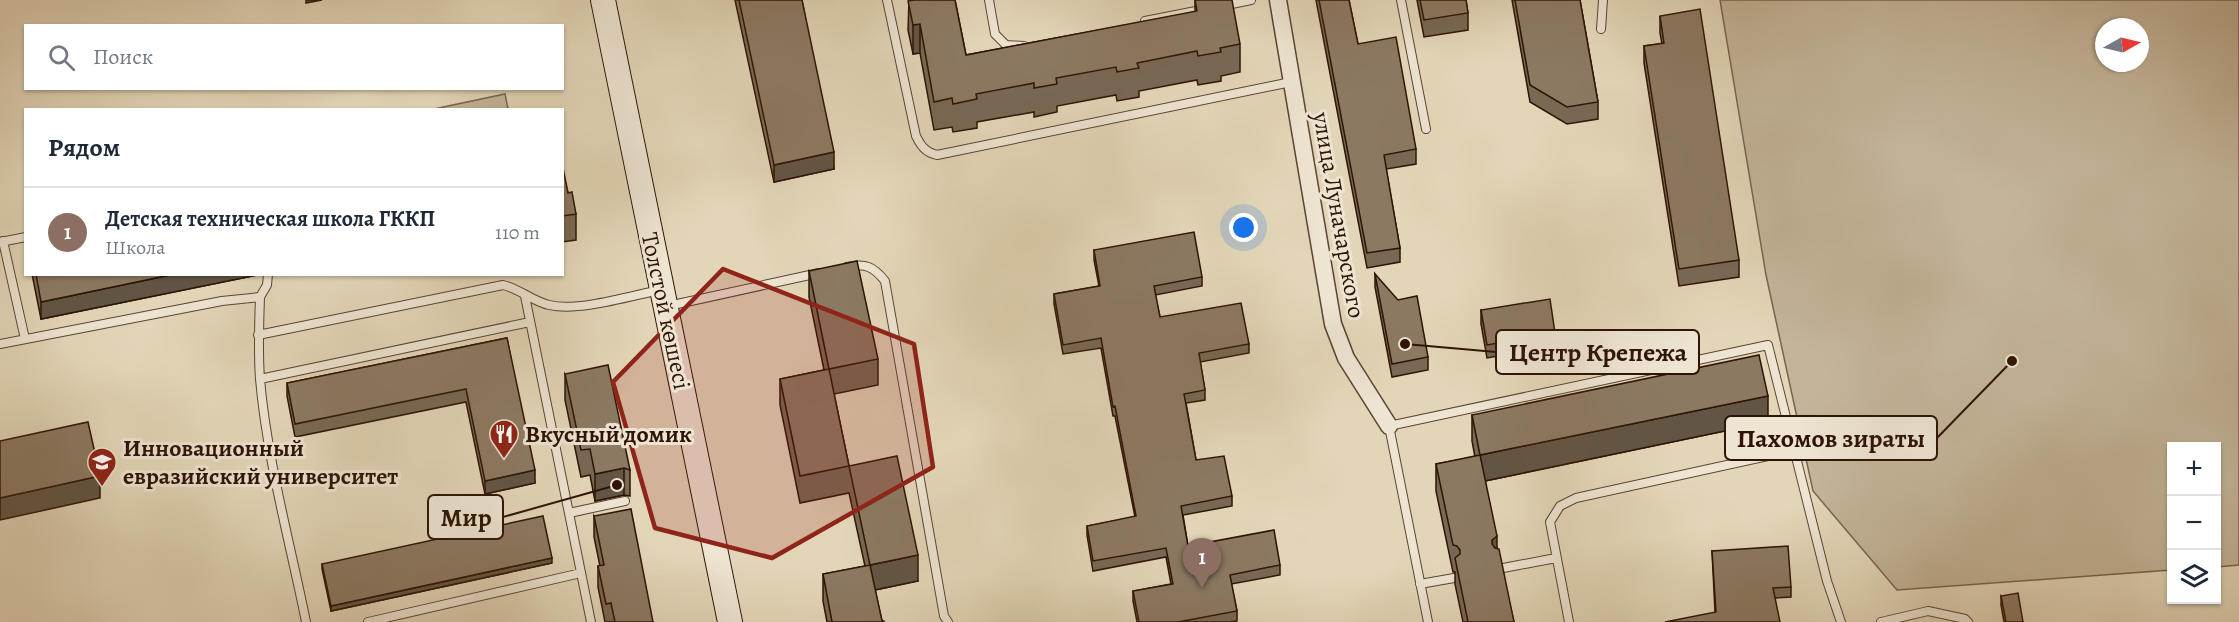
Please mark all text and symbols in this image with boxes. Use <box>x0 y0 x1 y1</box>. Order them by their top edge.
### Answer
north arrow <box>2095 18 2149 72</box>
search box <box>24 24 564 90</box>
icon: search <box>45 41 78 74</box>
text: Поиск <box>93 42 153 72</box>
street label: улица Луначарского <box>1305 108 1373 321</box>
text: Рядом <box>48 130 120 165</box>
text: Детская техническая школа ГККП <box>105 204 435 234</box>
your location <box>1229 213 1258 242</box>
text: 1 <box>64 219 71 246</box>
text: 110 m <box>495 219 540 246</box>
street label: Толстой көшесі <box>634 230 698 392</box>
text: Школа <box>105 234 165 261</box>
callout: Центр Крепежа <box>1496 330 1699 374</box>
text: Центр Крепежа <box>1509 335 1688 370</box>
callout: Пахомов зираты <box>1725 416 1937 460</box>
restaurant icon: Вкусный домик <box>488 418 520 460</box>
place label: Вкусный домик <box>525 418 692 450</box>
text: Пахомов зираты <box>1737 421 1925 456</box>
place label: Инновационный евразийский университет <box>123 432 398 492</box>
map controls <box>2167 442 2221 604</box>
button: + <box>2167 442 2221 496</box>
school or university icon: Инновационный евразийский университет <box>86 446 118 488</box>
callout: Мир <box>428 495 503 539</box>
button: − <box>2167 496 2221 550</box>
text: Мир <box>440 500 492 535</box>
pin: 1 <box>1182 538 1222 588</box>
button: layers <box>2167 550 2221 604</box>

